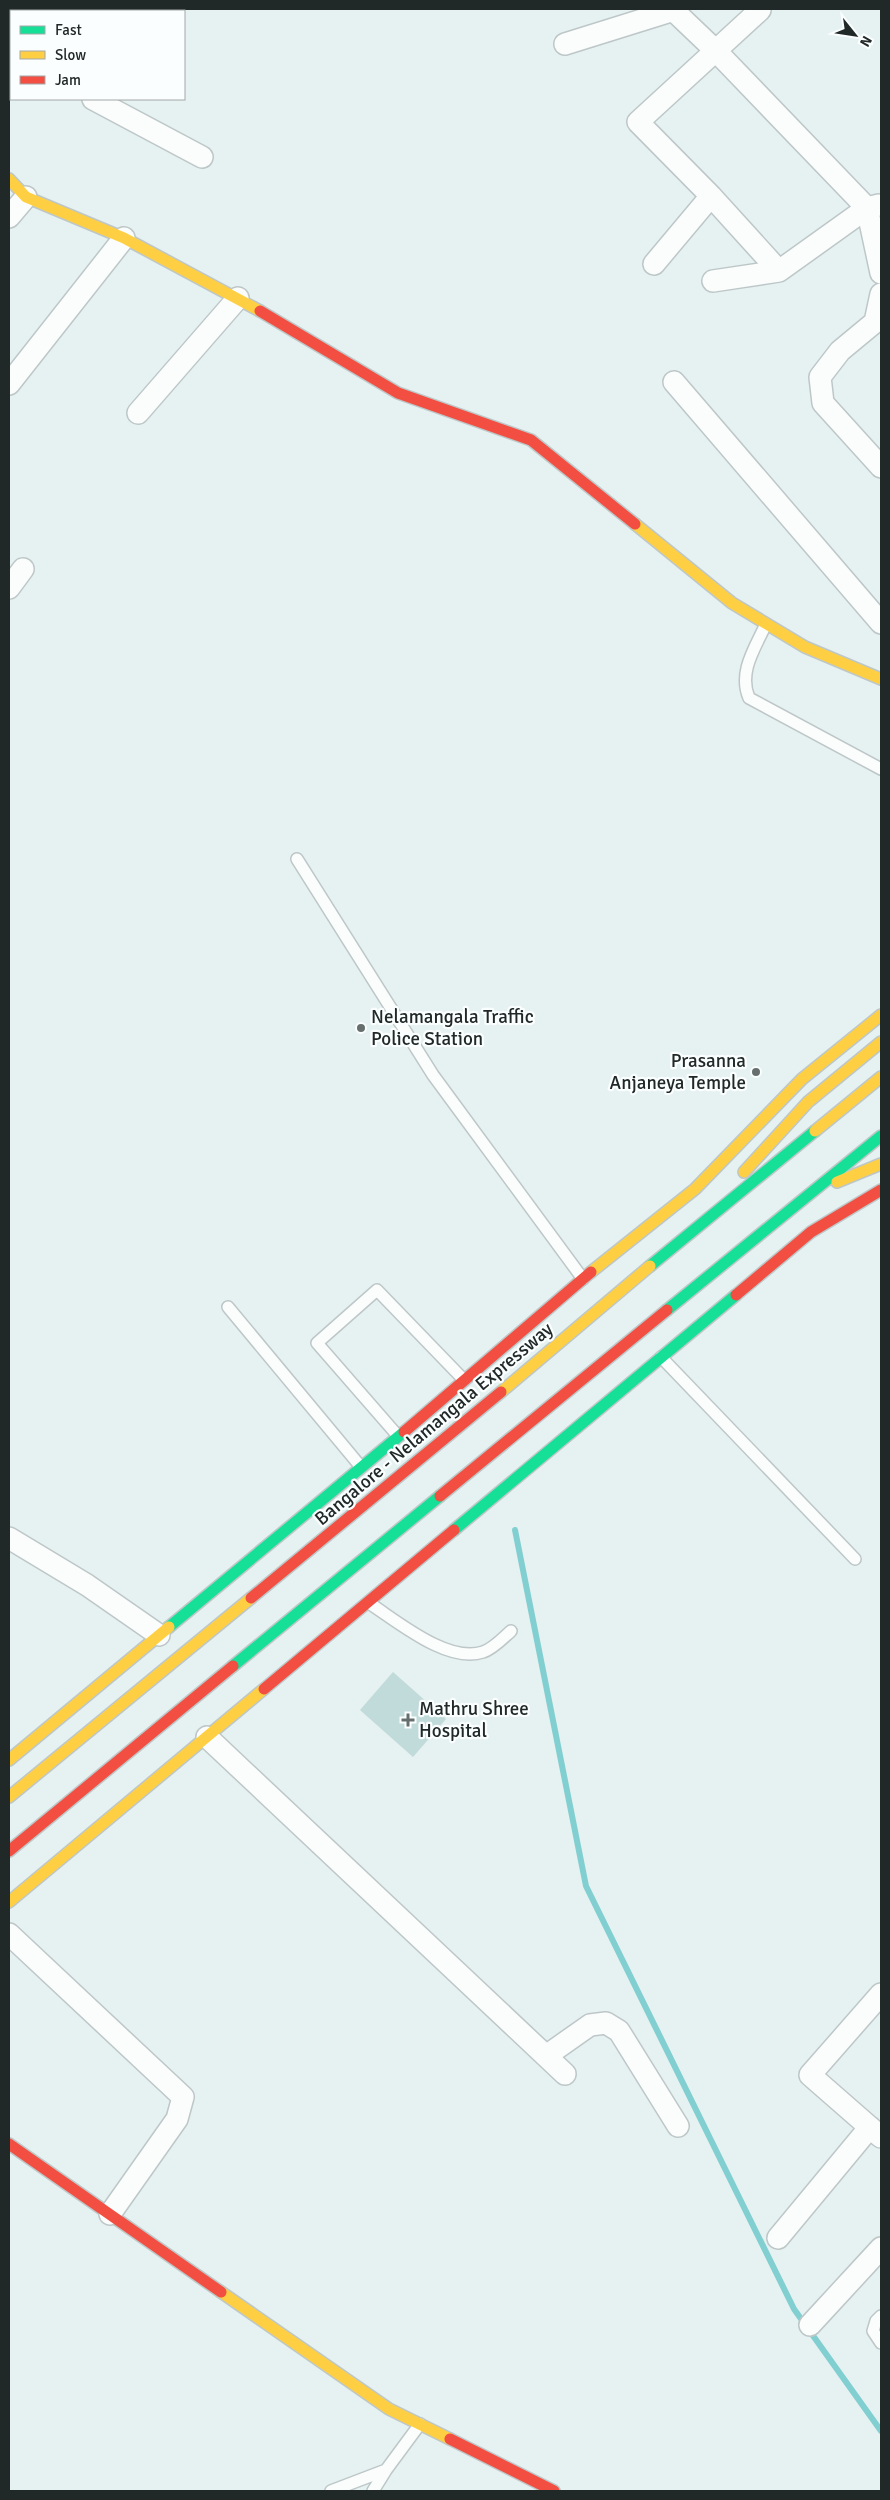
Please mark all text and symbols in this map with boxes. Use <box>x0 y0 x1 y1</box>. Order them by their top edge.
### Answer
legend <box>10 10 185 100</box>
north arrow <box>830 10 880 60</box>
text: Fast <box>55 21 82 39</box>
text: N <box>856 33 876 50</box>
text: Slow <box>55 46 86 64</box>
text: Jam <box>55 71 81 89</box>
place label: Nelamangala Traffic Police Station <box>371 1005 534 1051</box>
marker: Nelamangala Traffic Police Station <box>355 1022 367 1034</box>
place label: Prasanna Anjaneya Temple <box>610 1049 746 1095</box>
marker: Prasanna Anjaneya Temple <box>750 1066 762 1078</box>
street label: Bangalore - Nelamangala Expressway <box>310 1317 558 1531</box>
place label: Mathru Shree Hospital <box>419 1697 529 1743</box>
marker: Mathru Shree Hospital <box>401 1713 415 1727</box>

